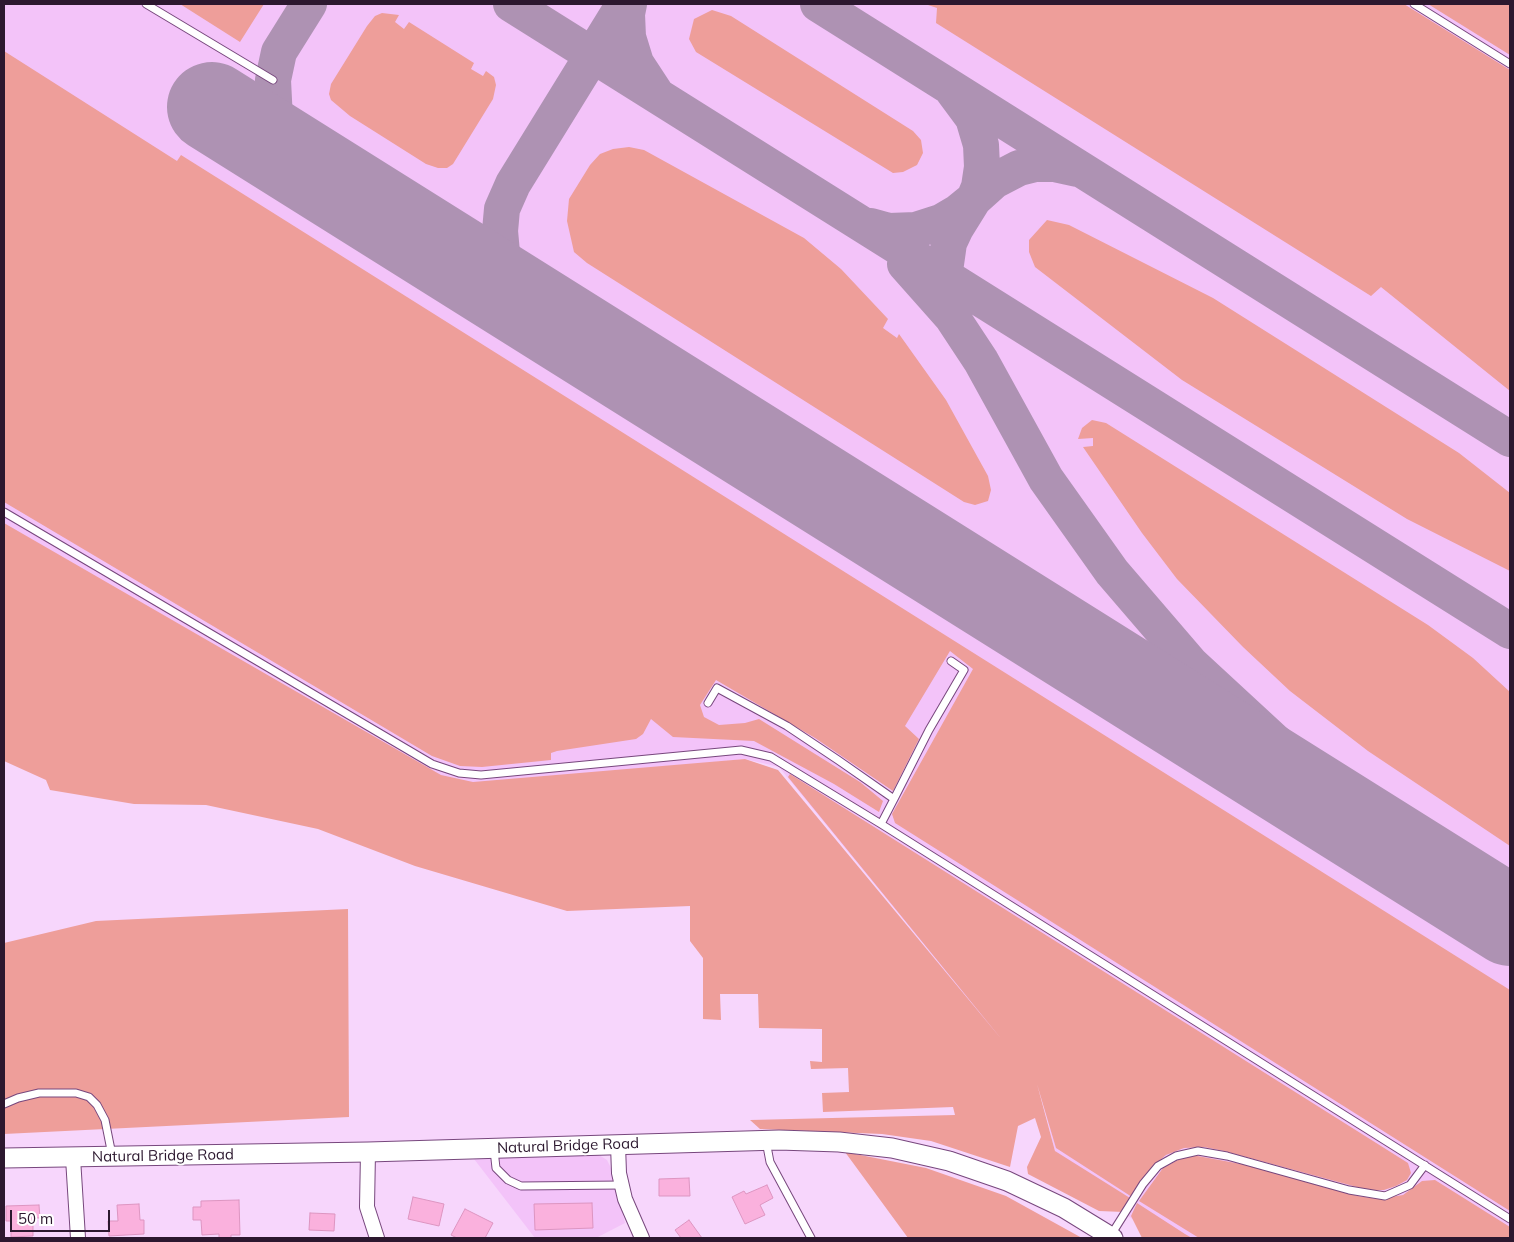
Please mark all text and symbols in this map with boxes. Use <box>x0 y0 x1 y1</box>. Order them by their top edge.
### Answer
street label: Natural Bridge Road <box>497 1135 639 1157</box>
street label: Natural Bridge Road <box>92 1146 234 1166</box>
scale bar <box>12 1200 112 1232</box>
text: 50 m <box>18 1209 53 1228</box>

